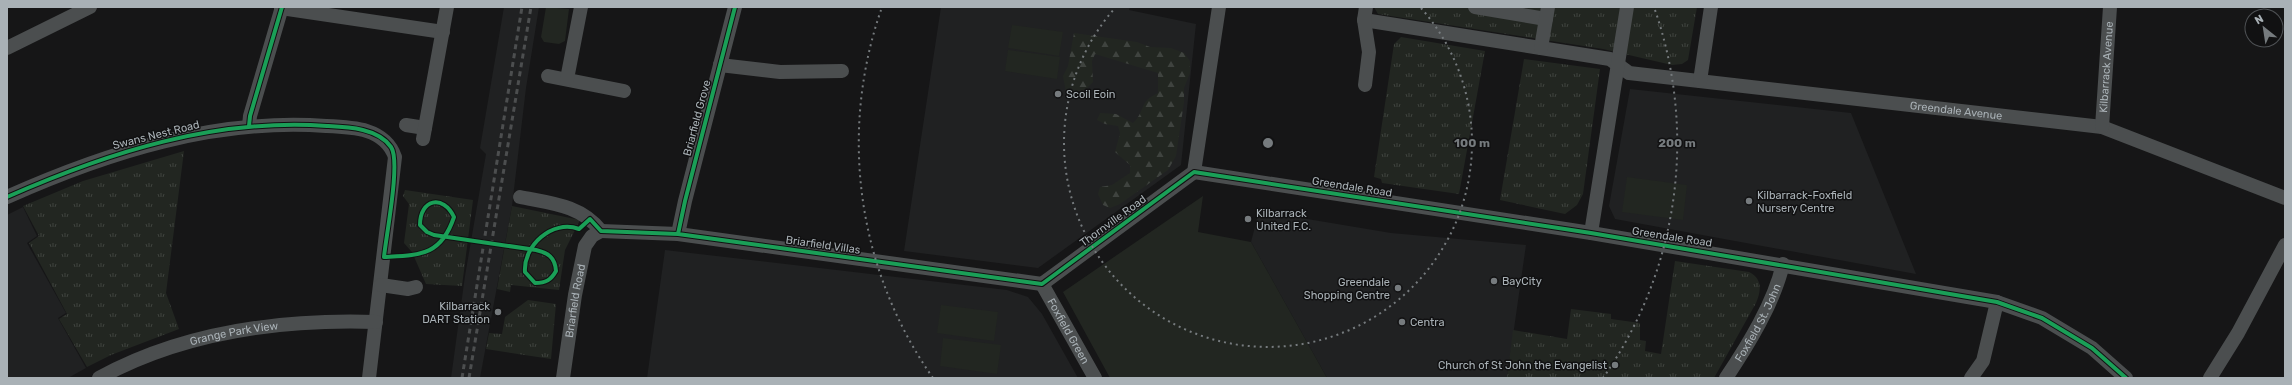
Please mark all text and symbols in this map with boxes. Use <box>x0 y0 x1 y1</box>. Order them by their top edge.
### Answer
north arrow <box>2244 8 2284 48</box>
text: N <box>2253 12 2266 27</box>
street label: Kilbarrack Avenue <box>2096 21 2116 113</box>
street label: Briarfield Grove <box>681 79 713 157</box>
place label: Scoil Eoin <box>1066 88 1116 101</box>
marker: Scoil Eoin <box>1053 89 1063 99</box>
street label: Greendale Avenue <box>1909 99 2003 122</box>
street label: Swans Nest Road <box>111 118 201 152</box>
centre of rings <box>1261 136 1275 150</box>
text: 100 m <box>1454 136 1490 150</box>
text: 200 m <box>1658 136 1696 150</box>
street label: Greendale Road <box>1311 174 1393 200</box>
place label: Kilbarrack-Foxfield Nursery Centre <box>1757 189 1852 215</box>
street label: Thornville Road <box>1077 193 1149 249</box>
marker: Kilbarrack-Foxfield Nursery Centre <box>1744 196 1754 206</box>
place label: Kilbarrack United F.C. <box>1256 207 1311 233</box>
marker: Kilbarrack United F.C. <box>1243 214 1253 224</box>
street label: Greendale Road <box>1631 224 1713 250</box>
street label: Briarfield Villas <box>785 233 861 257</box>
street label: Briarfield Road <box>562 263 588 339</box>
place label: BayCity <box>1502 275 1542 288</box>
place label: Greendale Shopping Centre <box>1304 276 1390 302</box>
marker: BayCity <box>1489 276 1499 286</box>
street label: Foxfield St. John <box>1732 282 1783 364</box>
marker: Greendale Shopping Centre <box>1393 283 1403 293</box>
street label: Foxfield Green <box>1045 296 1092 366</box>
place label: Kilbarrack DART Station <box>422 300 490 326</box>
marker: Kilbarrack DART Station <box>493 307 503 317</box>
place label: Centra <box>1410 316 1445 329</box>
marker: Centra <box>1397 317 1407 327</box>
street label: Grange Park View <box>188 319 279 348</box>
place label: Church of St John the Evangelist <box>1438 359 1608 372</box>
marker: Church of St John the Evangelist <box>1610 360 1620 370</box>

